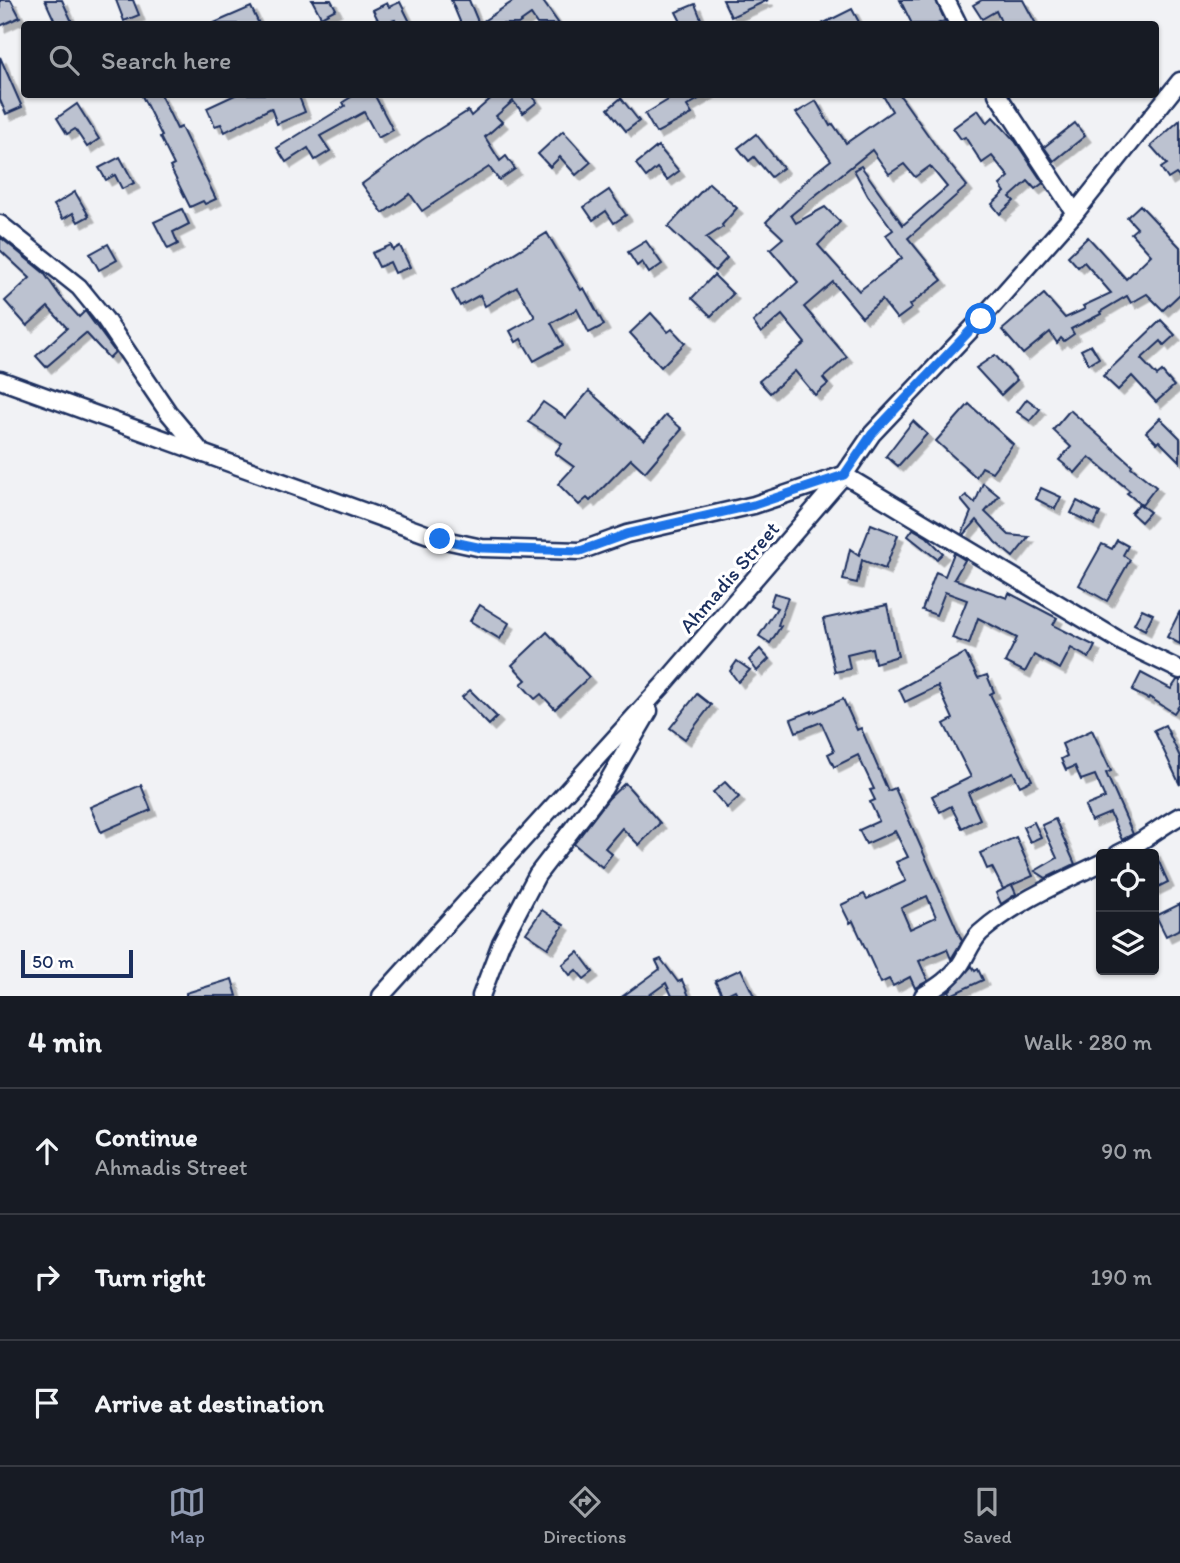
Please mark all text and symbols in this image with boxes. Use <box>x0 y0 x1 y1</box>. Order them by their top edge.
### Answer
search box <box>21 21 1159 98</box>
icon: search <box>45 41 83 79</box>
text: Search here <box>101 44 231 76</box>
route start <box>965 303 996 334</box>
street label: Ahmadis Street <box>674 516 784 638</box>
route end <box>424 523 455 554</box>
map controls <box>1096 849 1159 975</box>
button: locate <box>1096 849 1159 912</box>
button: layers <box>1096 912 1159 975</box>
scale bar <box>21 947 133 979</box>
text: 50 m <box>32 950 74 973</box>
text: 4 min <box>28 1023 102 1060</box>
text: Walk · 280 m <box>1024 1028 1152 1056</box>
text: Continue <box>95 1121 198 1153</box>
icon: ahead <box>28 1132 66 1170</box>
text: 90 m <box>1101 1137 1152 1165</box>
text: Ahmadis Street <box>95 1153 248 1181</box>
icon: right <box>28 1258 66 1296</box>
text: Turn right <box>95 1261 206 1293</box>
text: 190 m <box>1091 1263 1152 1291</box>
icon: arrive <box>28 1384 66 1422</box>
text: Arrive at destination <box>95 1387 324 1419</box>
tab: Map <box>168 1483 206 1548</box>
tab: Directions <box>543 1483 627 1548</box>
tab: Saved <box>963 1483 1012 1548</box>

